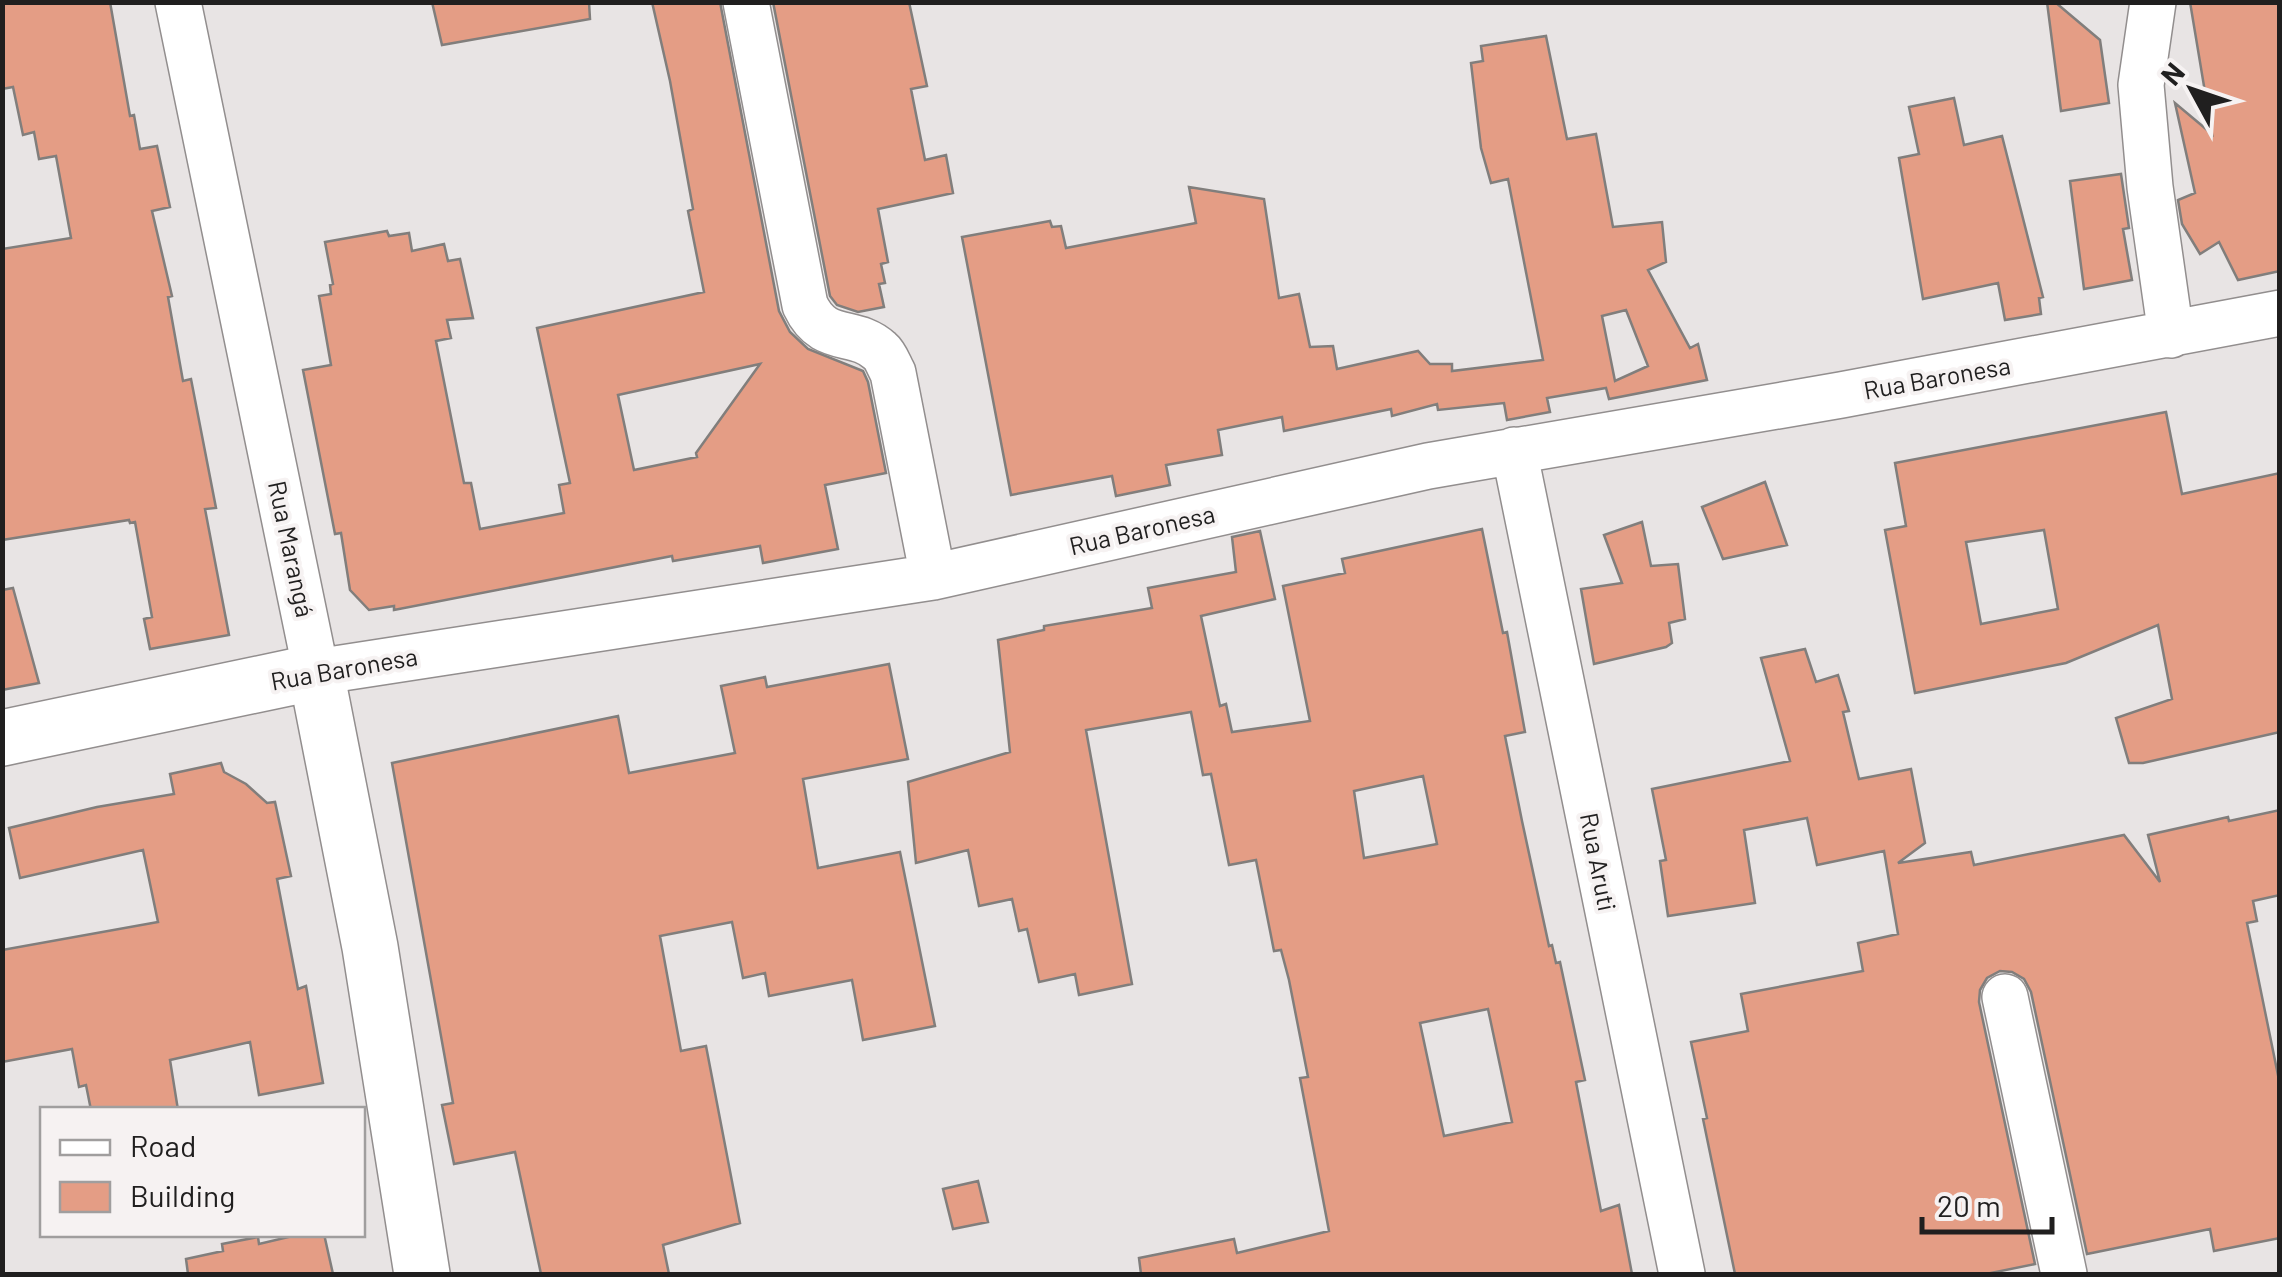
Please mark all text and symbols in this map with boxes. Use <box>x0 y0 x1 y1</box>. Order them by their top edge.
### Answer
north arrow <box>2142 40 2242 140</box>
text: N <box>2153 55 2191 91</box>
street label: Rua Baronesa <box>1861 349 2013 405</box>
street label: Rua Marangá <box>263 478 321 620</box>
street label: Rua Baronesa <box>1066 498 1218 560</box>
street label: Rua Baronesa <box>268 640 420 696</box>
street label: Rua Aruti <box>1575 810 1623 914</box>
legend <box>40 1107 365 1237</box>
text: Road <box>130 1127 196 1163</box>
scale bar <box>1922 1172 2052 1234</box>
text: Building <box>130 1177 235 1213</box>
text: 20 m <box>1937 1187 2001 1223</box>

